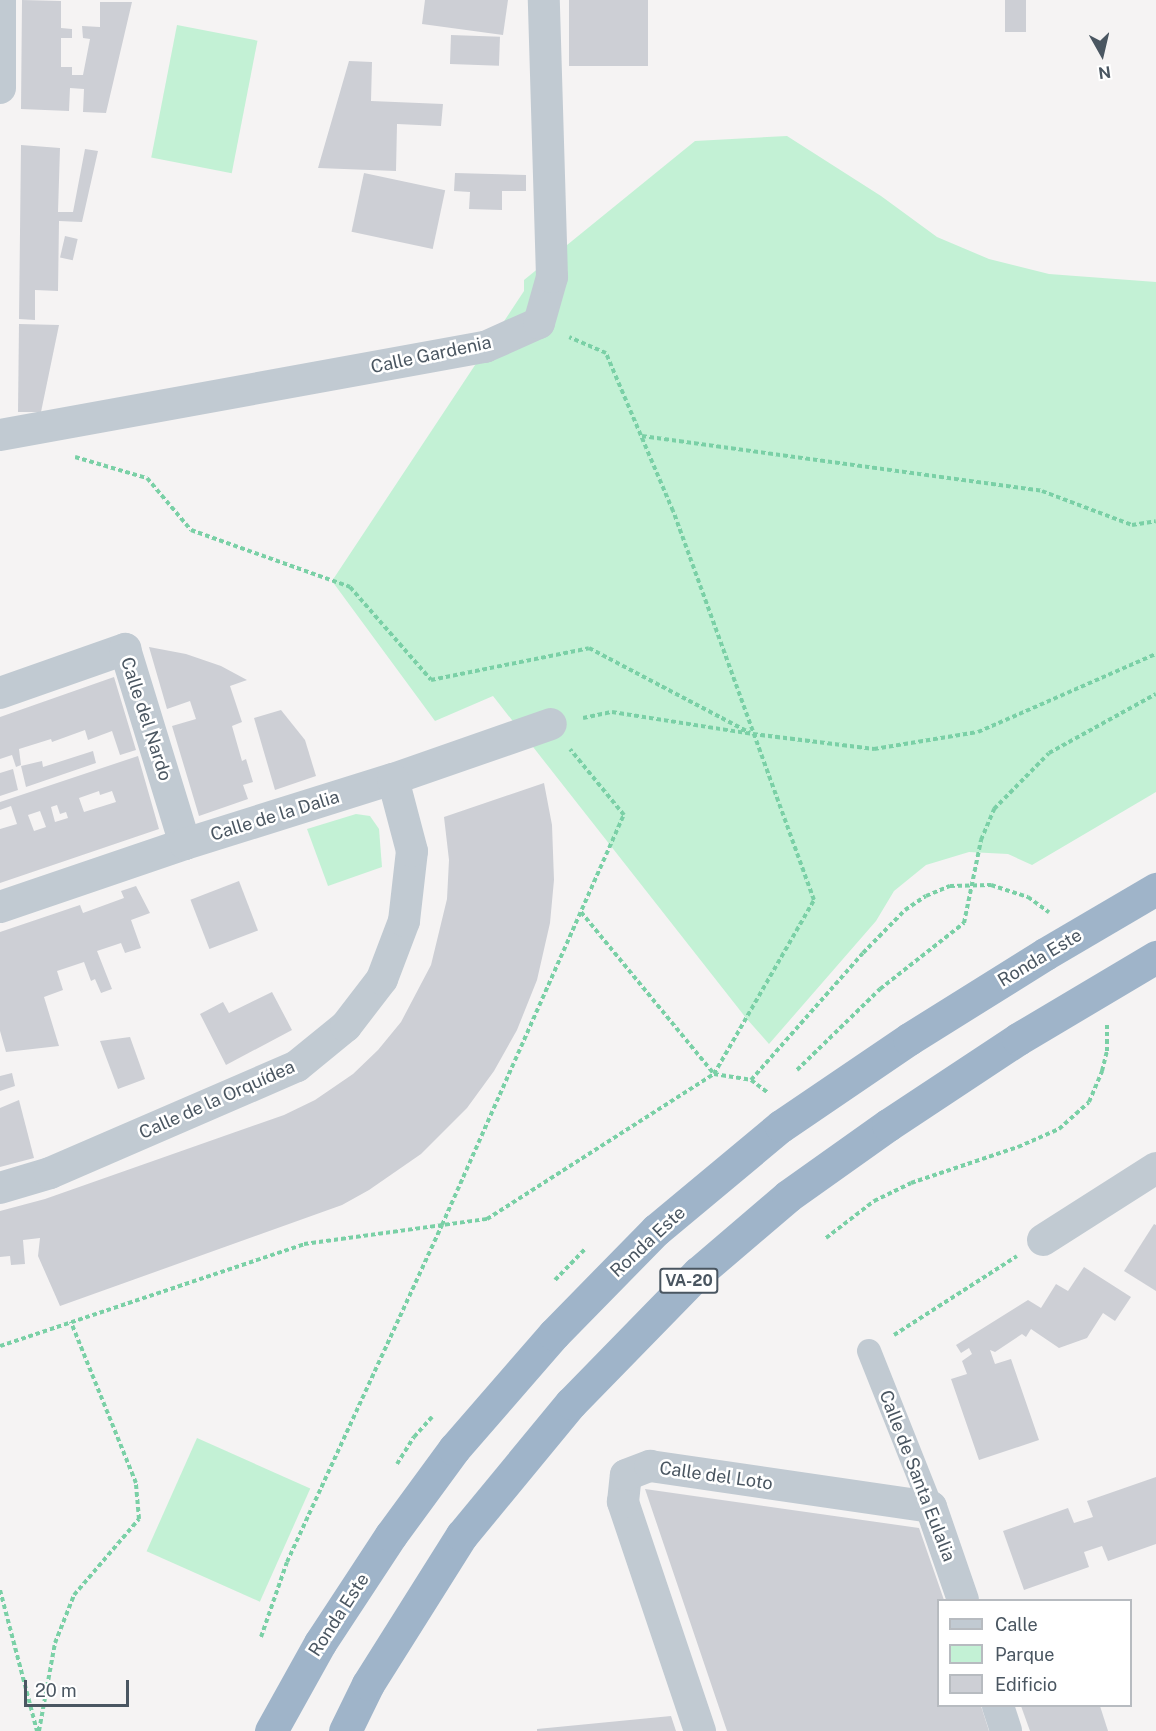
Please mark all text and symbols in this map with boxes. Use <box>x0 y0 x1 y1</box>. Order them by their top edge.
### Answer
north arrow <box>1072 24 1132 84</box>
text: N <box>1097 62 1112 83</box>
street label: Calle Gardenia <box>369 332 493 378</box>
street label: Calle del Nardo <box>116 654 176 784</box>
street label: Calle de la Dalia <box>208 786 342 846</box>
street label: Ronda Este <box>994 924 1086 992</box>
street label: Calle de la Orquídea <box>136 1056 298 1144</box>
street label: Ronda Este <box>606 1202 690 1282</box>
road number: VA-20 <box>659 1268 719 1294</box>
street label: Calle de Santa Eulalia <box>874 1387 960 1565</box>
street label: Calle del Loto <box>658 1457 774 1495</box>
street label: Ronda Este <box>304 1570 374 1660</box>
legend <box>937 1599 1132 1707</box>
text: Calle <box>995 1614 1038 1635</box>
text: Parque <box>995 1644 1055 1665</box>
scale bar <box>27 1668 132 1706</box>
text: Edificio <box>995 1674 1057 1695</box>
text: 20 m <box>35 1680 77 1701</box>

